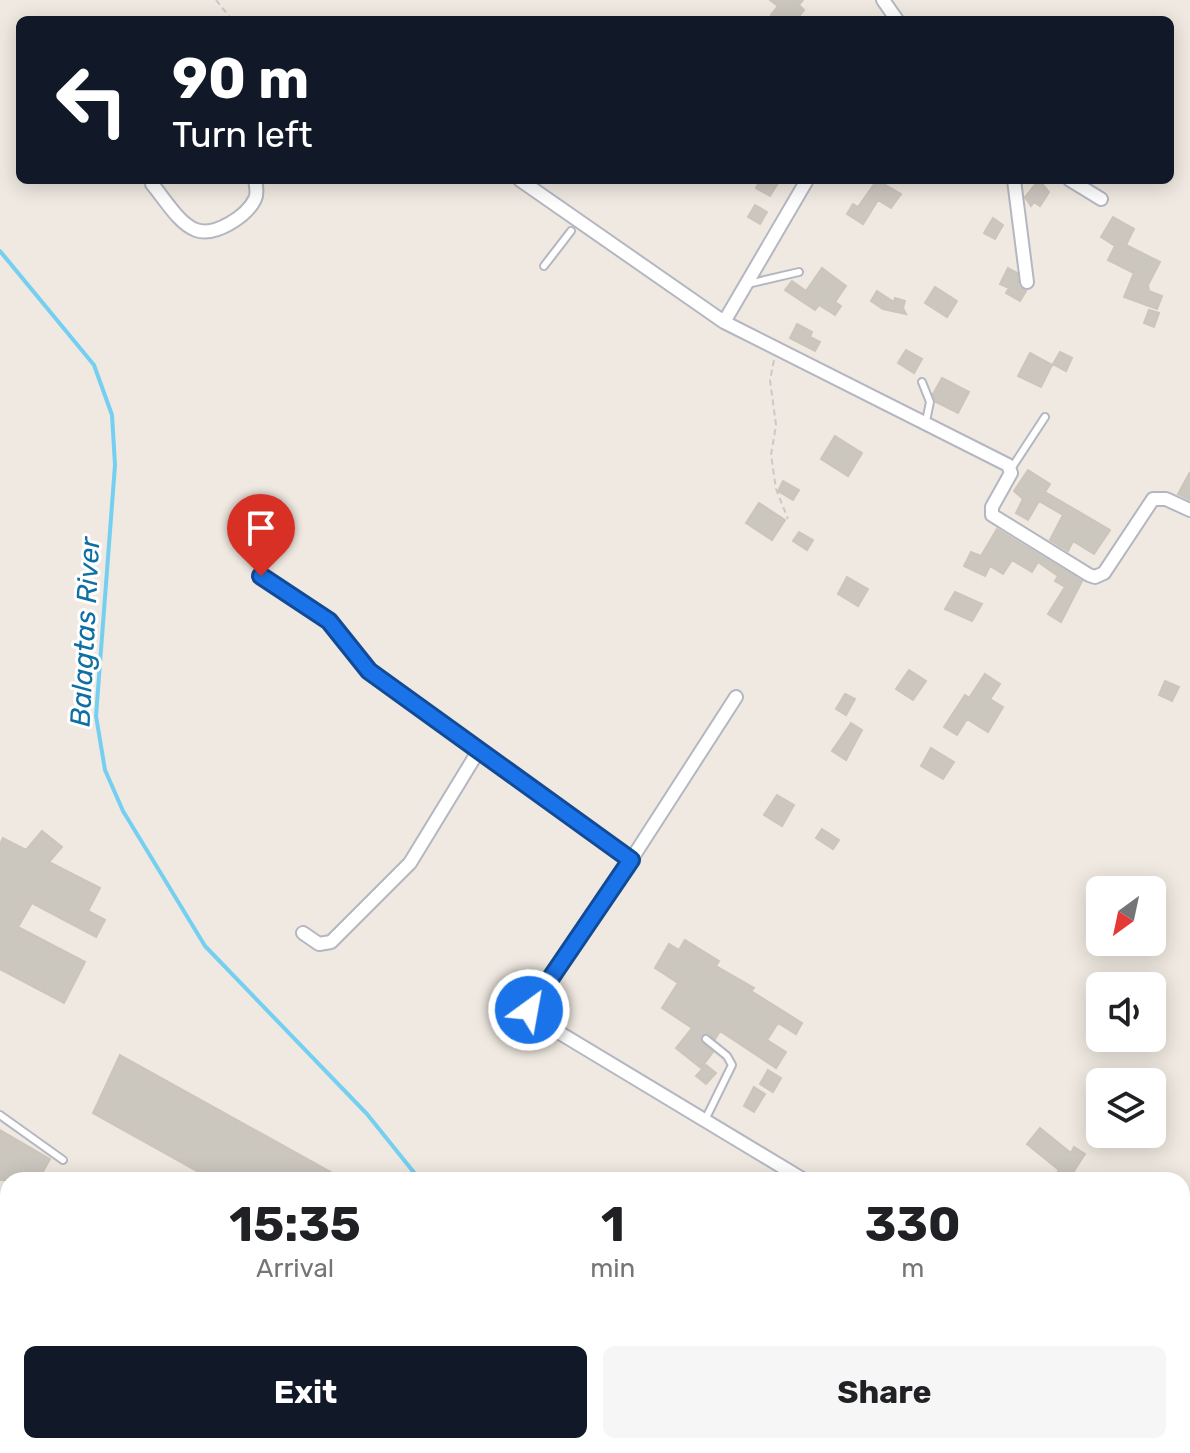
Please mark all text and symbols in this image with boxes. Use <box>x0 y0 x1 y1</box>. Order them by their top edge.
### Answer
text: 90 m <box>172 46 309 112</box>
icon: left <box>40 48 144 152</box>
text: Turn left <box>172 113 313 156</box>
pin <box>227 494 295 576</box>
icon: arrive <box>239 506 283 550</box>
water label: Balagtas River <box>64 535 107 728</box>
north arrow <box>1086 876 1166 956</box>
map controls <box>1086 876 1166 1148</box>
position arrow <box>487 968 571 1052</box>
button: sound <box>1086 972 1166 1052</box>
button: layers <box>1086 1068 1166 1148</box>
text: 15:35 <box>229 1196 361 1253</box>
text: 1 <box>601 1196 625 1253</box>
text: 330 <box>865 1196 961 1253</box>
text: Arrival <box>256 1253 334 1284</box>
text: min <box>590 1253 635 1284</box>
text: m <box>901 1253 924 1284</box>
button: Exit <box>24 1346 587 1438</box>
button: Share <box>603 1346 1166 1438</box>

